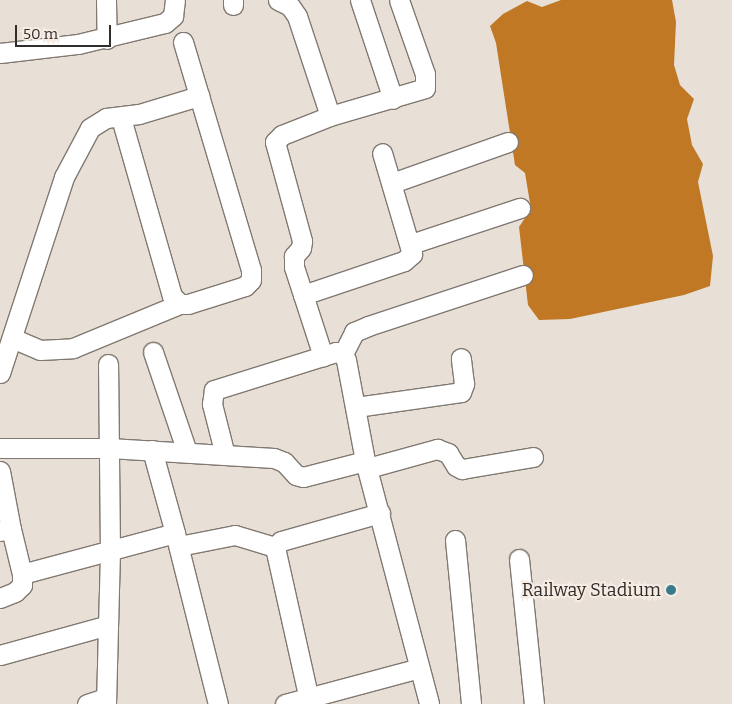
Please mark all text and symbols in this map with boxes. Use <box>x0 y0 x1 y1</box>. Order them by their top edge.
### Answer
scale bar <box>18 15 114 47</box>
text: 50 m <box>23 25 58 43</box>
place label: Railway Stadium <box>522 579 661 601</box>
marker: Railway Stadium <box>665 584 677 596</box>

